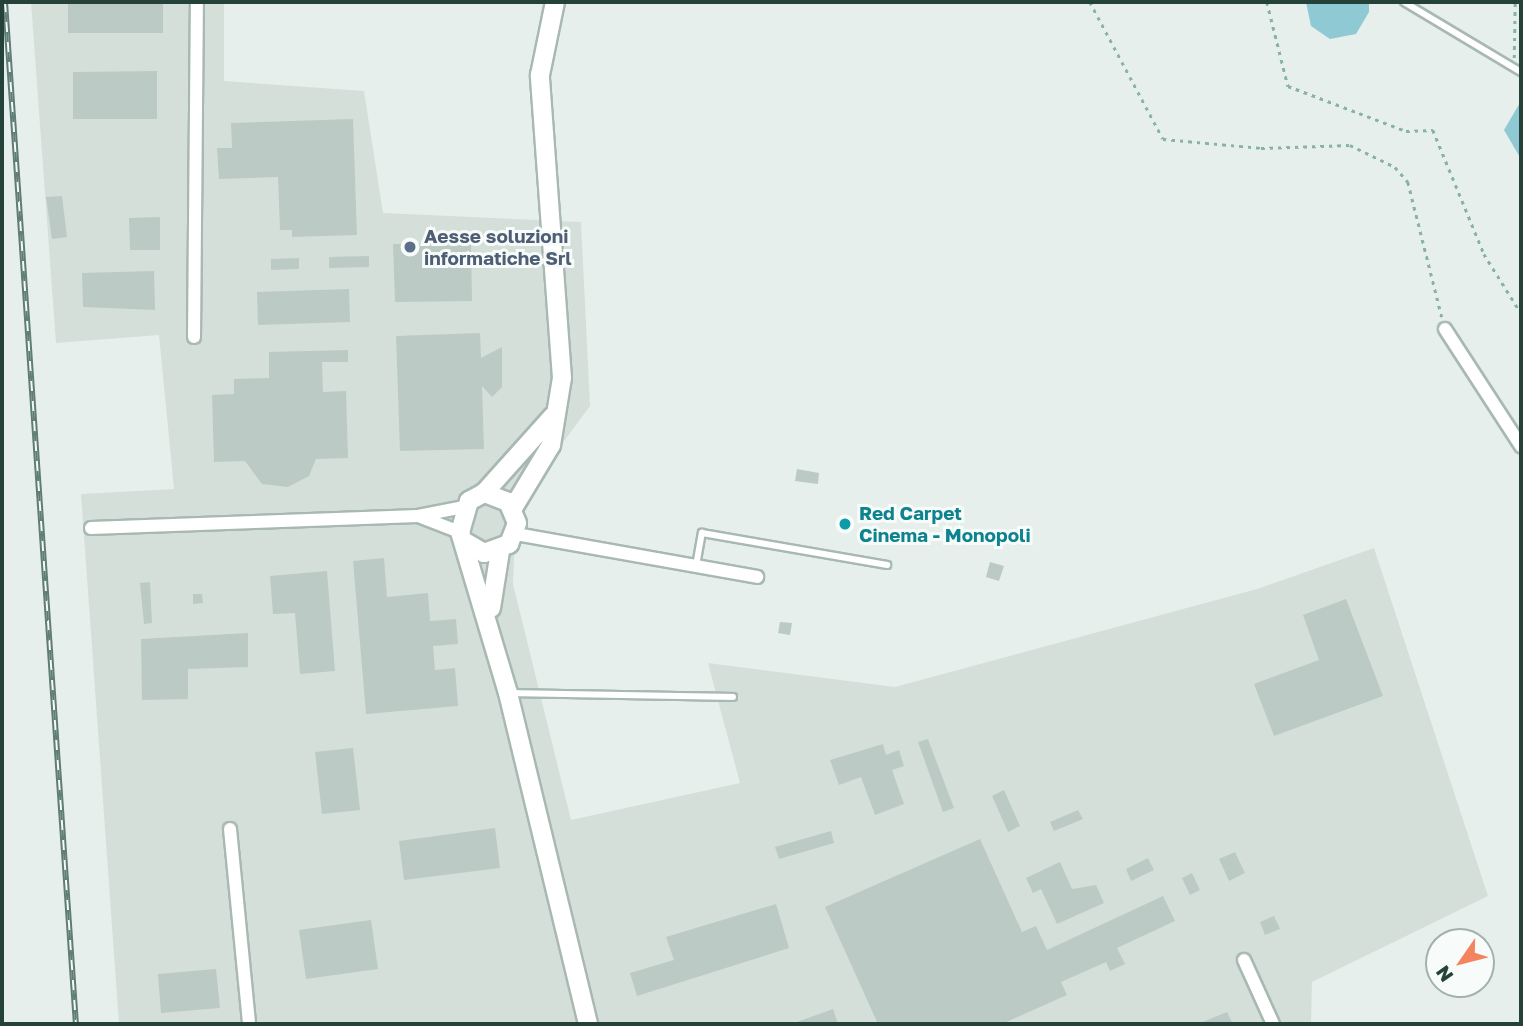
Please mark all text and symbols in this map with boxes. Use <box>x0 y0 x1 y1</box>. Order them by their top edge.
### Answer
place label: Aesse soluzioni informatiche Srl <box>424 225 572 269</box>
marker: Aesse soluzioni informatiche Srl <box>402 239 418 255</box>
place label: Red Carpet Cinema - Monopoli <box>859 502 1031 546</box>
marker: Red Carpet Cinema - Monopoli <box>837 516 853 532</box>
north arrow <box>1425 928 1495 998</box>
text: N <box>1430 962 1458 987</box>

